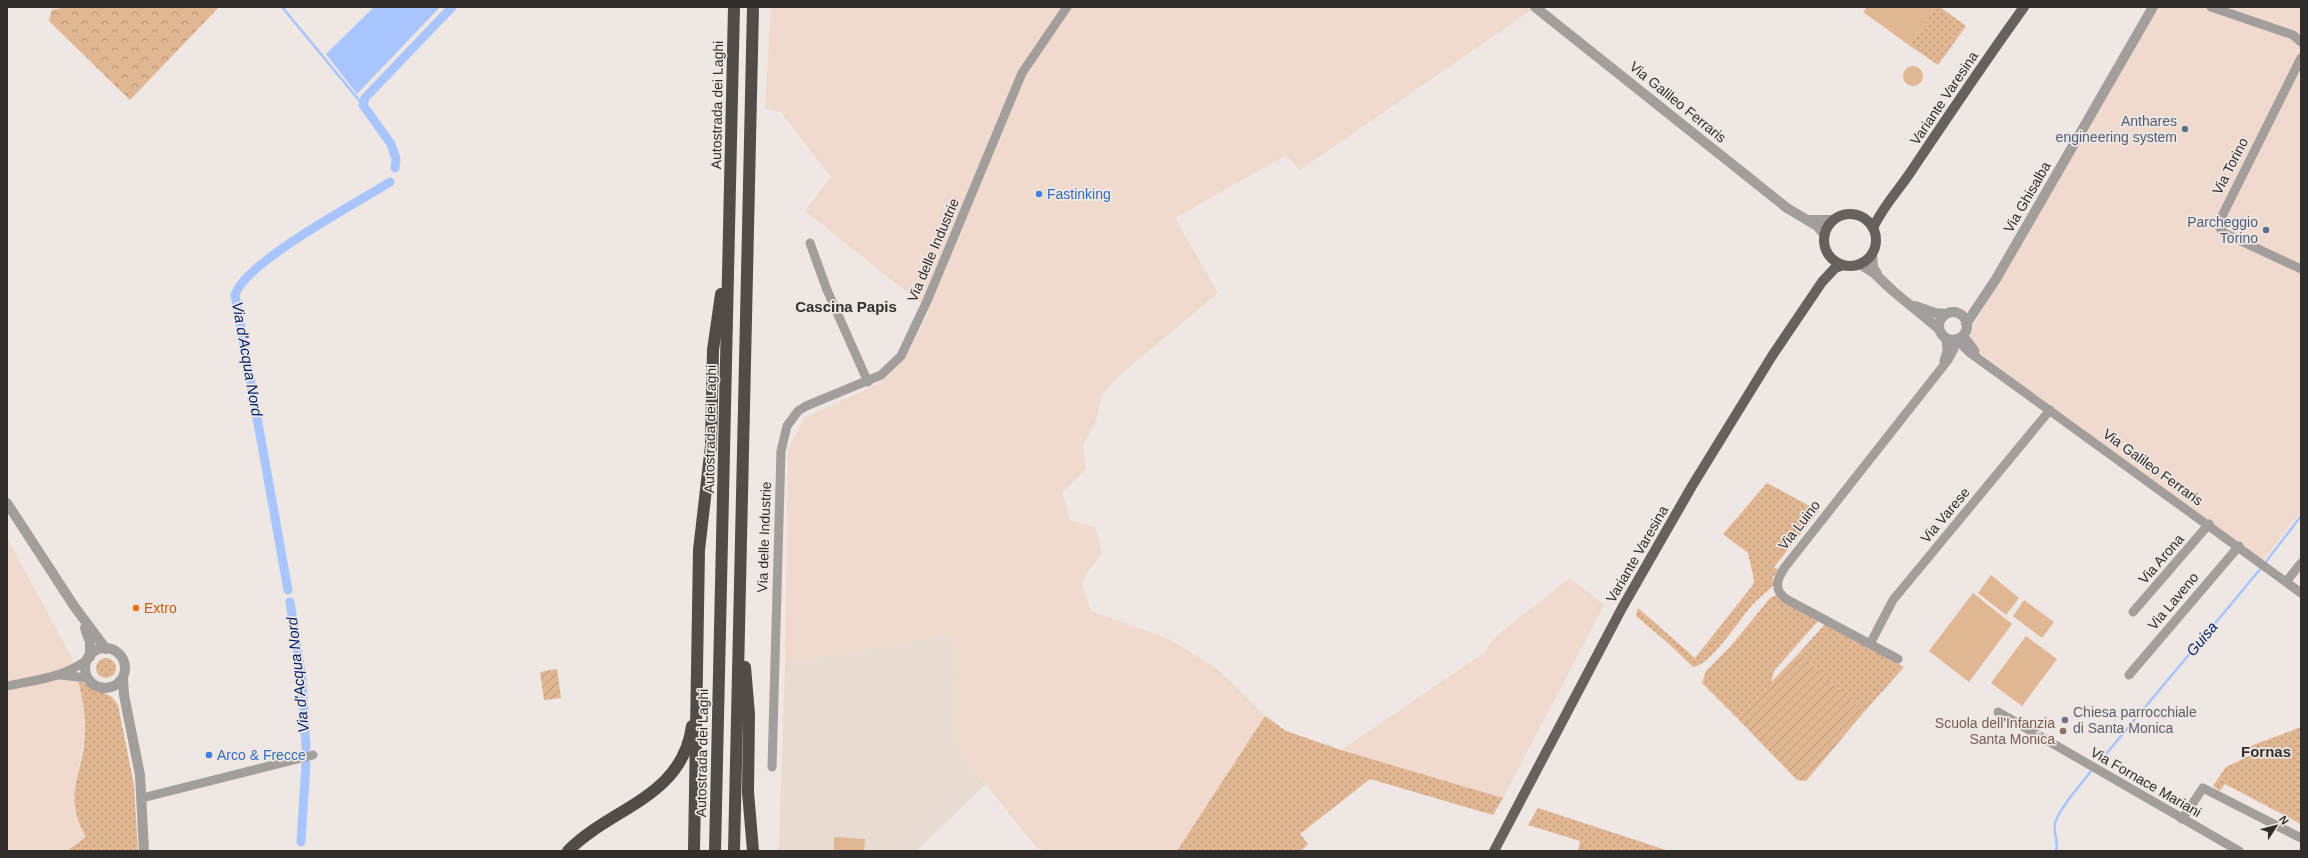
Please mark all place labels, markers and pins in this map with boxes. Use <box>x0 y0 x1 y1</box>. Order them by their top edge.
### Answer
place label: Anthares engineering system <box>2056 113 2177 145</box>
marker: Anthares engineering system <box>2180 124 2190 134</box>
place label: Fastinking <box>1047 186 1111 202</box>
marker: Fastinking <box>1034 189 1044 199</box>
place label: Parcheggio Torino <box>2187 214 2258 246</box>
marker: Parcheggio Torino <box>2261 225 2271 235</box>
place label: Extro <box>144 600 177 616</box>
marker: Extro <box>131 603 141 613</box>
place label: Chiesa parrocchiale di Santa Monica <box>2073 704 2197 736</box>
place label: Scuola dell'Infanzia Santa Monica <box>1935 715 2055 747</box>
marker: Chiesa parrocchiale di Santa Monica <box>2060 715 2070 725</box>
marker: Scuola dell'Infanzia Santa Monica <box>2058 726 2068 736</box>
place label: Arco & Frecce <box>217 747 306 763</box>
marker: Arco & Frecce <box>204 750 214 760</box>

